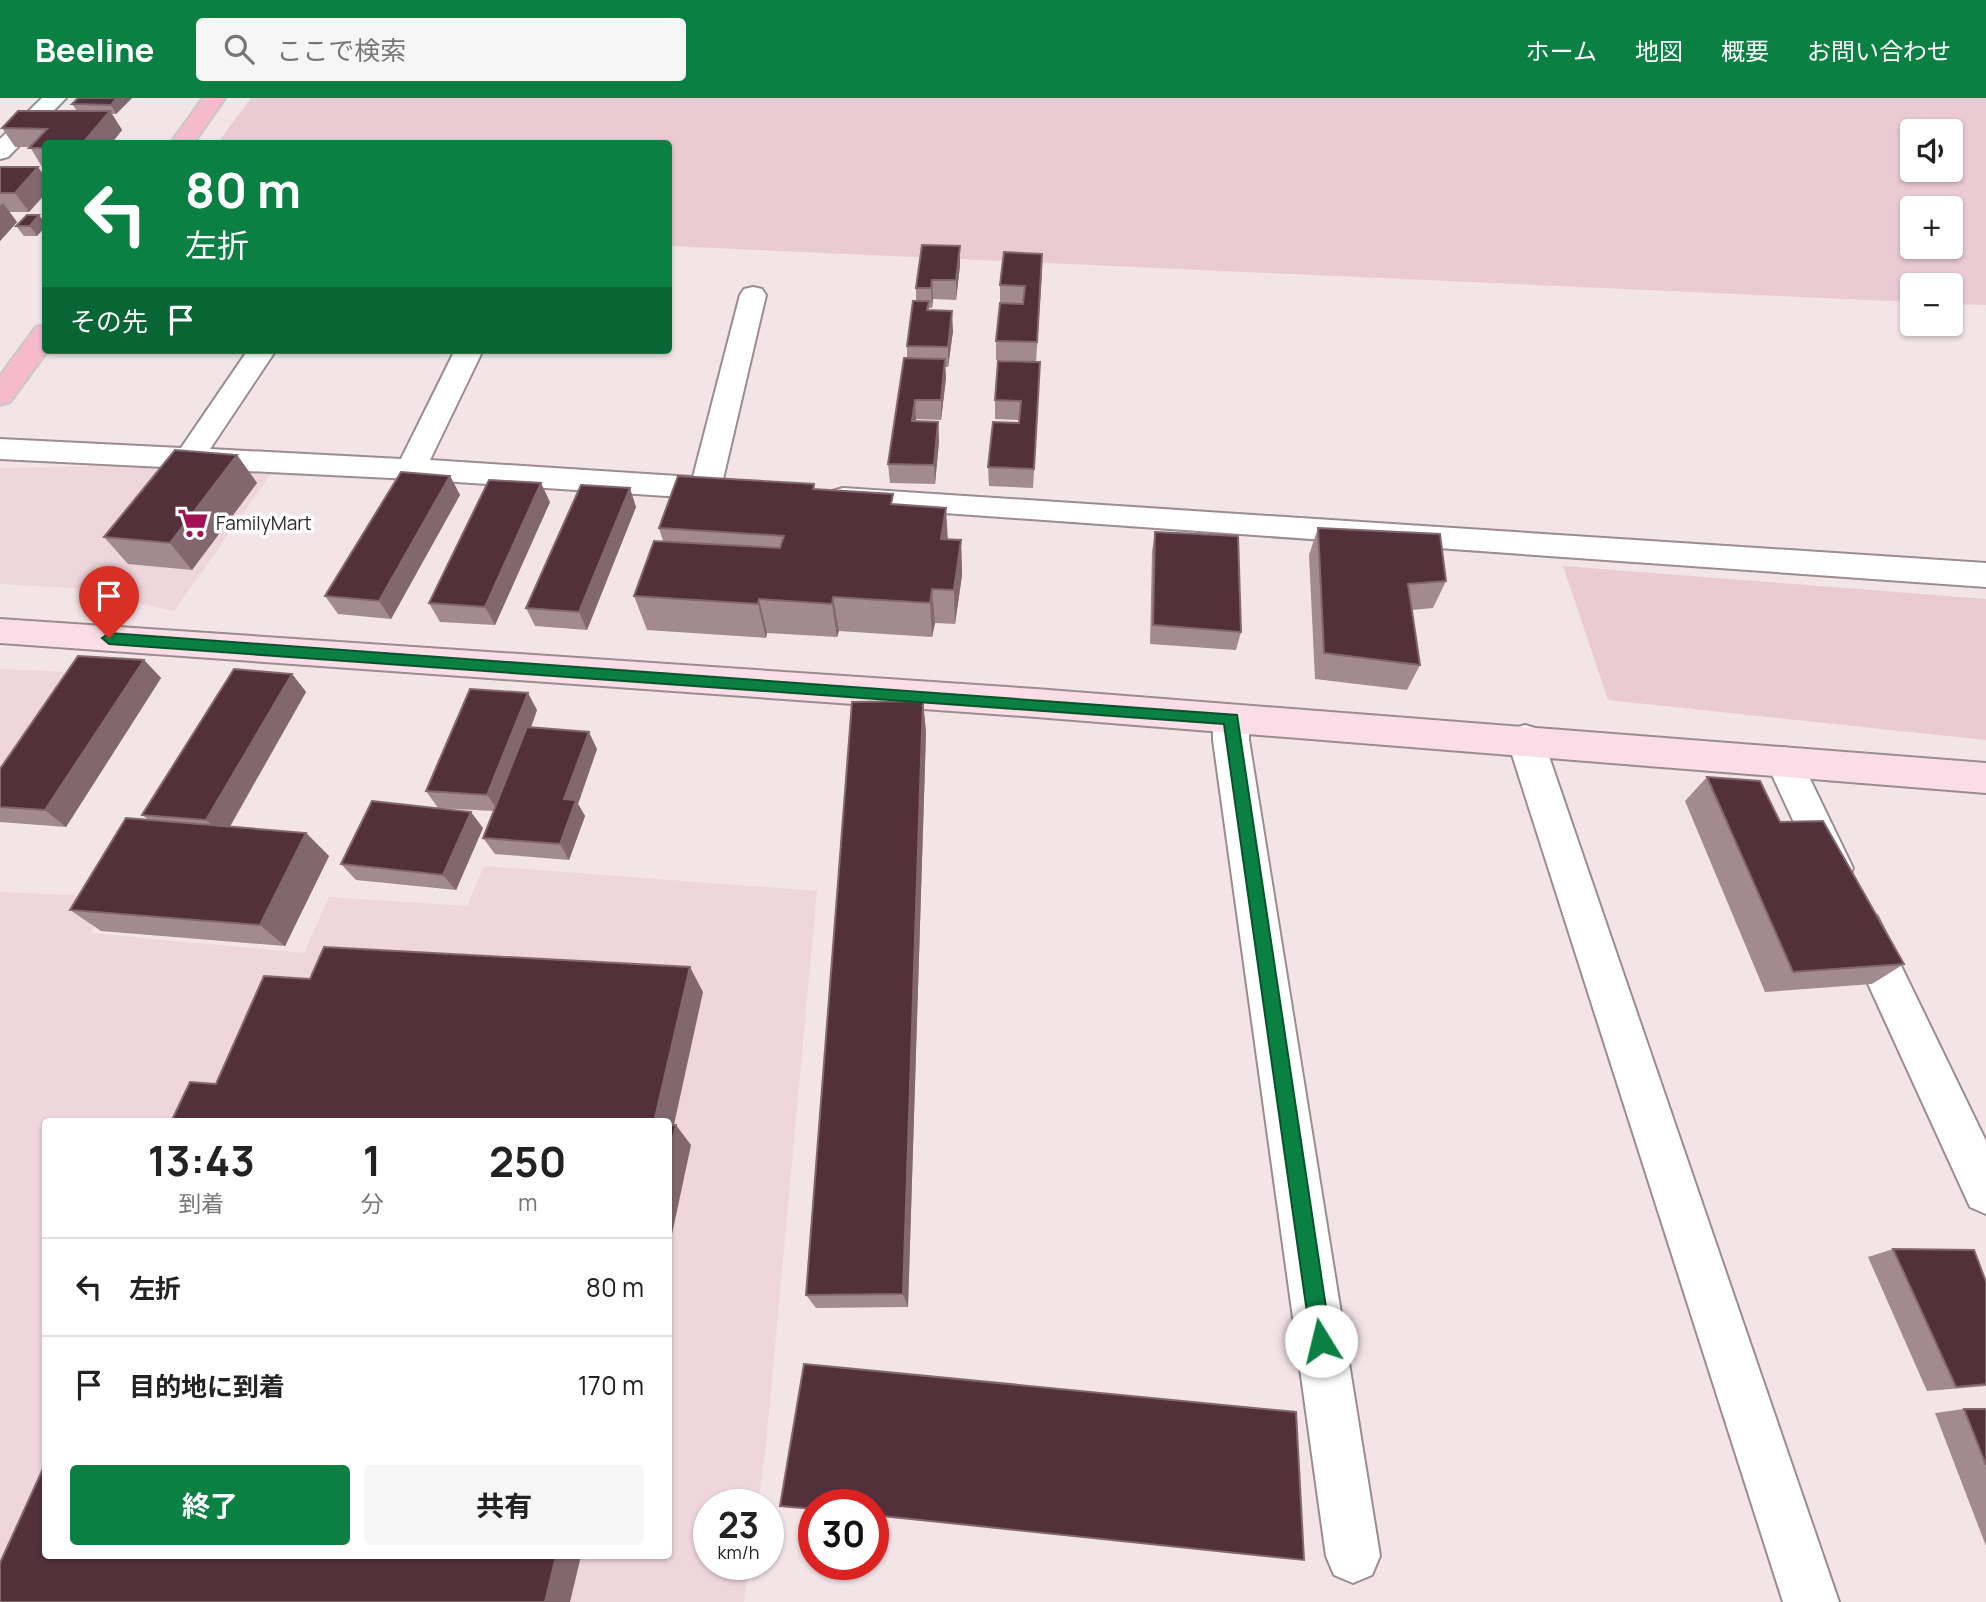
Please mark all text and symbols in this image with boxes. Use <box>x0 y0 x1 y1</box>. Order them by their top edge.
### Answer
search box <box>196 18 686 81</box>
text: Beeline <box>35 27 154 72</box>
icon: search <box>220 30 258 68</box>
text: ここで検索 <box>276 32 406 68</box>
text: ホーム <box>1526 34 1597 67</box>
text: 地図 <box>1635 34 1683 67</box>
text: 概要 <box>1721 34 1769 67</box>
text: お問い合わせ <box>1807 34 1951 67</box>
map controls <box>1900 119 1963 336</box>
button: sound <box>1900 119 1963 182</box>
text: 80 m <box>185 156 301 223</box>
icon: left <box>70 168 161 259</box>
button: + <box>1900 196 1963 259</box>
text: 左折 <box>185 223 249 267</box>
button: − <box>1900 273 1963 336</box>
icon: arrive <box>162 301 200 339</box>
text: その先 <box>70 303 148 339</box>
supermarket icon: FamilyMart <box>176 506 210 540</box>
place label: FamilyMart <box>216 510 312 536</box>
pin <box>79 566 139 638</box>
icon: arrive <box>90 577 128 615</box>
text: 13:43 <box>148 1131 255 1189</box>
text: 1 <box>363 1131 381 1189</box>
text: 250 <box>489 1132 566 1190</box>
text: m <box>518 1186 537 1218</box>
text: 到着 <box>178 1187 224 1219</box>
text: 分 <box>360 1187 383 1219</box>
icon: left <box>70 1268 108 1306</box>
text: 80 m <box>586 1269 644 1305</box>
text: 左折 <box>129 1270 181 1306</box>
position arrow <box>1284 1304 1358 1378</box>
icon: arrive <box>70 1366 108 1404</box>
text: 170 m <box>578 1367 644 1403</box>
text: 目的地に到着 <box>129 1368 285 1404</box>
button: 終了 <box>70 1465 350 1545</box>
button: 共有 <box>364 1465 644 1545</box>
speed limit sign: 30 <box>798 1489 889 1580</box>
text: 23 <box>718 1501 759 1549</box>
text: km/h <box>718 1540 759 1564</box>

